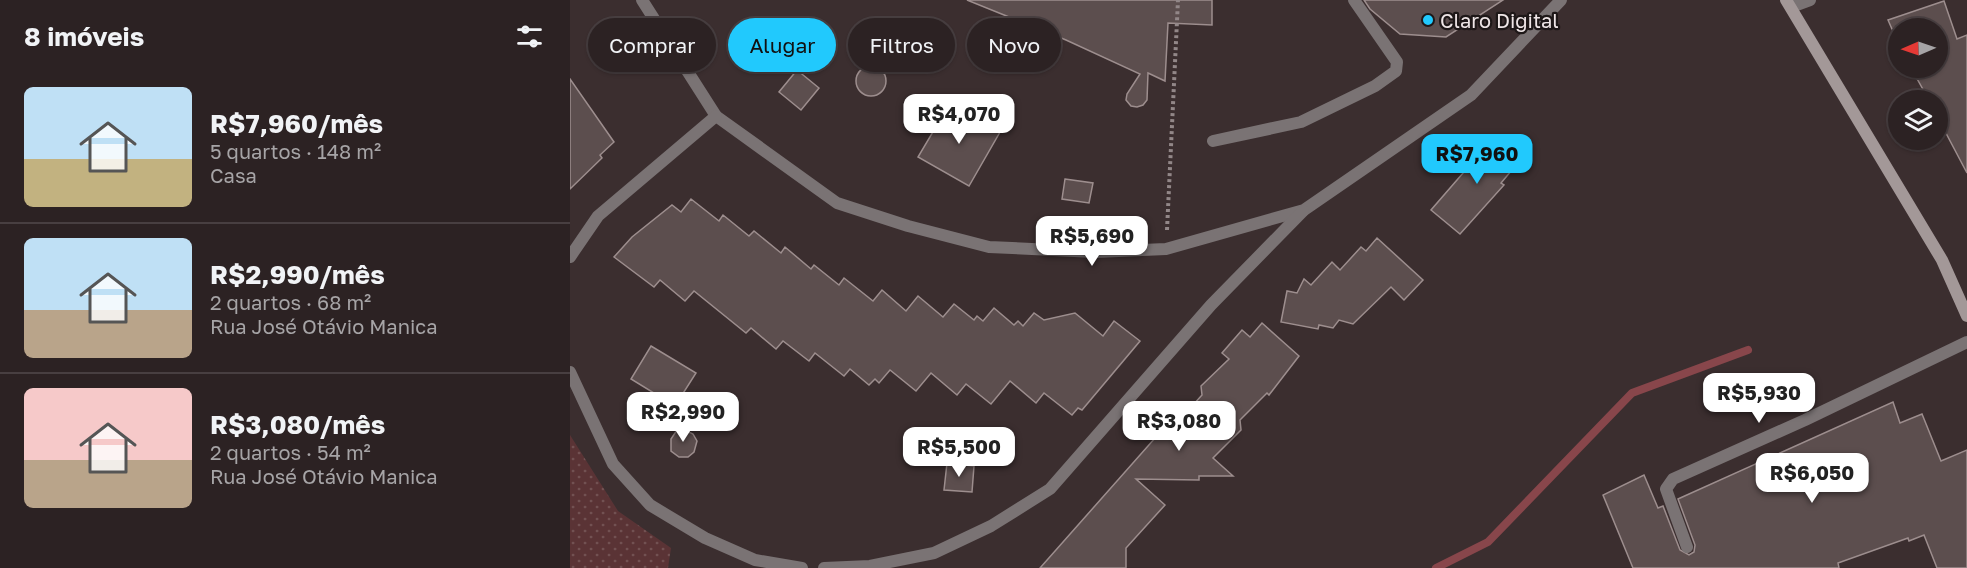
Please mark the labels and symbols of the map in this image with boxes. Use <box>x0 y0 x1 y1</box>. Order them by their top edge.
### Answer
place label: Claro Digital <box>1440 8 1559 32</box>
marker: Claro Digital <box>1421 13 1435 27</box>
north arrow <box>1888 18 1948 78</box>
pin: R$4,070 <box>904 94 1014 145</box>
pin: R$7,960 <box>1422 134 1532 185</box>
pin: R$5,690 <box>1037 216 1147 267</box>
pin: R$5,930 <box>1704 373 1814 424</box>
pin: R$2,990 <box>628 392 738 443</box>
pin: R$3,080 <box>1124 401 1234 452</box>
pin: R$5,500 <box>904 427 1014 478</box>
pin: R$6,050 <box>1757 453 1867 504</box>

